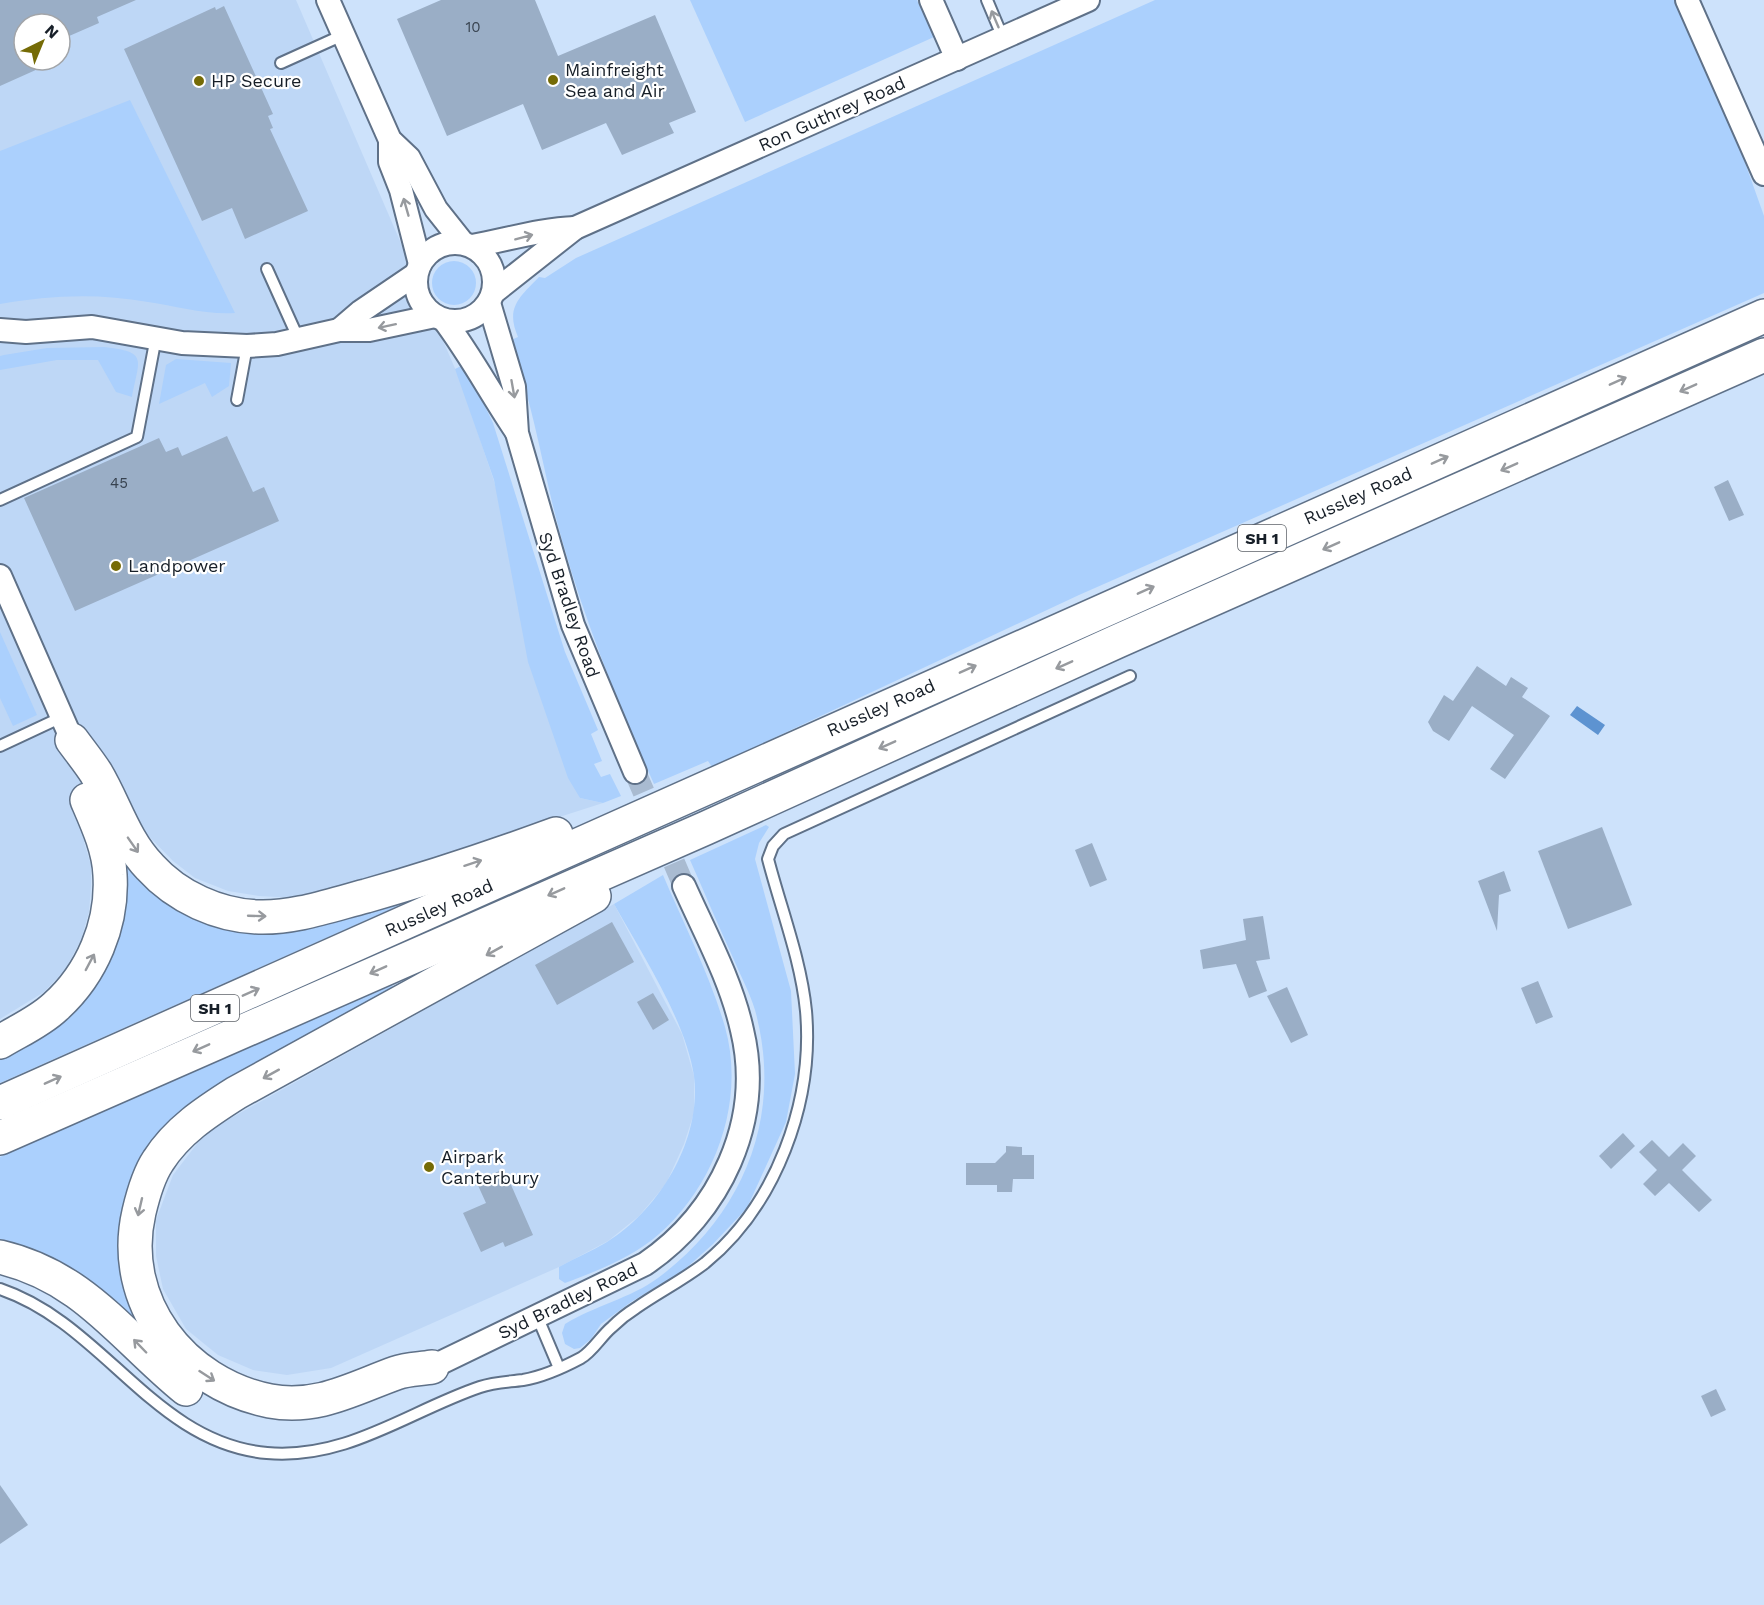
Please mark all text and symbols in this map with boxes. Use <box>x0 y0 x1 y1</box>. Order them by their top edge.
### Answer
one-way arrow <box>989 10 1000 28</box>
north arrow <box>12 12 72 72</box>
house number: 10 <box>465 18 481 36</box>
text: N <box>41 20 63 42</box>
place label: Mainfreight Sea and Air <box>565 59 665 101</box>
place label: HP Secure <box>211 70 301 91</box>
street label: Ron Guthrey Road <box>755 72 908 155</box>
marker: Mainfreight Sea and Air <box>546 73 560 87</box>
marker: HP Secure <box>192 74 206 88</box>
one-way arrow <box>400 198 411 217</box>
one-way arrow <box>514 230 533 242</box>
one-way arrow <box>378 321 397 332</box>
one-way arrow <box>1609 374 1627 385</box>
one-way arrow <box>507 379 518 398</box>
one-way arrow <box>1679 383 1697 394</box>
one-way arrow <box>1430 453 1448 465</box>
street label: Russley Road <box>1300 462 1415 529</box>
one-way arrow <box>1501 462 1519 473</box>
house number: 45 <box>110 474 128 492</box>
road number: SH 1 <box>1238 525 1286 551</box>
street label: Syd Bradley Road <box>535 529 604 680</box>
one-way arrow <box>1322 541 1341 552</box>
place label: Landpower <box>128 555 226 576</box>
marker: Landpower <box>109 559 123 573</box>
one-way arrow <box>1137 584 1155 595</box>
one-way arrow <box>1056 659 1074 671</box>
one-way arrow <box>959 663 977 675</box>
street label: Russley Road <box>823 674 938 741</box>
one-way arrow <box>878 740 896 752</box>
one-way arrow <box>127 836 139 852</box>
one-way arrow <box>463 857 482 868</box>
street label: Russley Road <box>381 874 496 941</box>
one-way arrow <box>547 887 566 898</box>
one-way arrow <box>247 910 267 921</box>
one-way arrow <box>486 945 503 957</box>
one-way arrow <box>84 954 96 971</box>
one-way arrow <box>369 965 387 977</box>
one-way arrow <box>241 985 259 997</box>
road number: SH 1 <box>191 995 239 1021</box>
one-way arrow <box>193 1043 211 1055</box>
one-way arrow <box>263 1068 280 1080</box>
one-way arrow <box>44 1073 62 1085</box>
place label: Airpark Canterbury <box>441 1146 540 1188</box>
marker: Airpark Canterbury <box>422 1160 436 1174</box>
one-way arrow <box>133 1198 145 1217</box>
street label: Syd Bradley Road <box>495 1258 641 1343</box>
one-way arrow <box>133 1339 147 1354</box>
one-way arrow <box>198 1370 215 1382</box>

